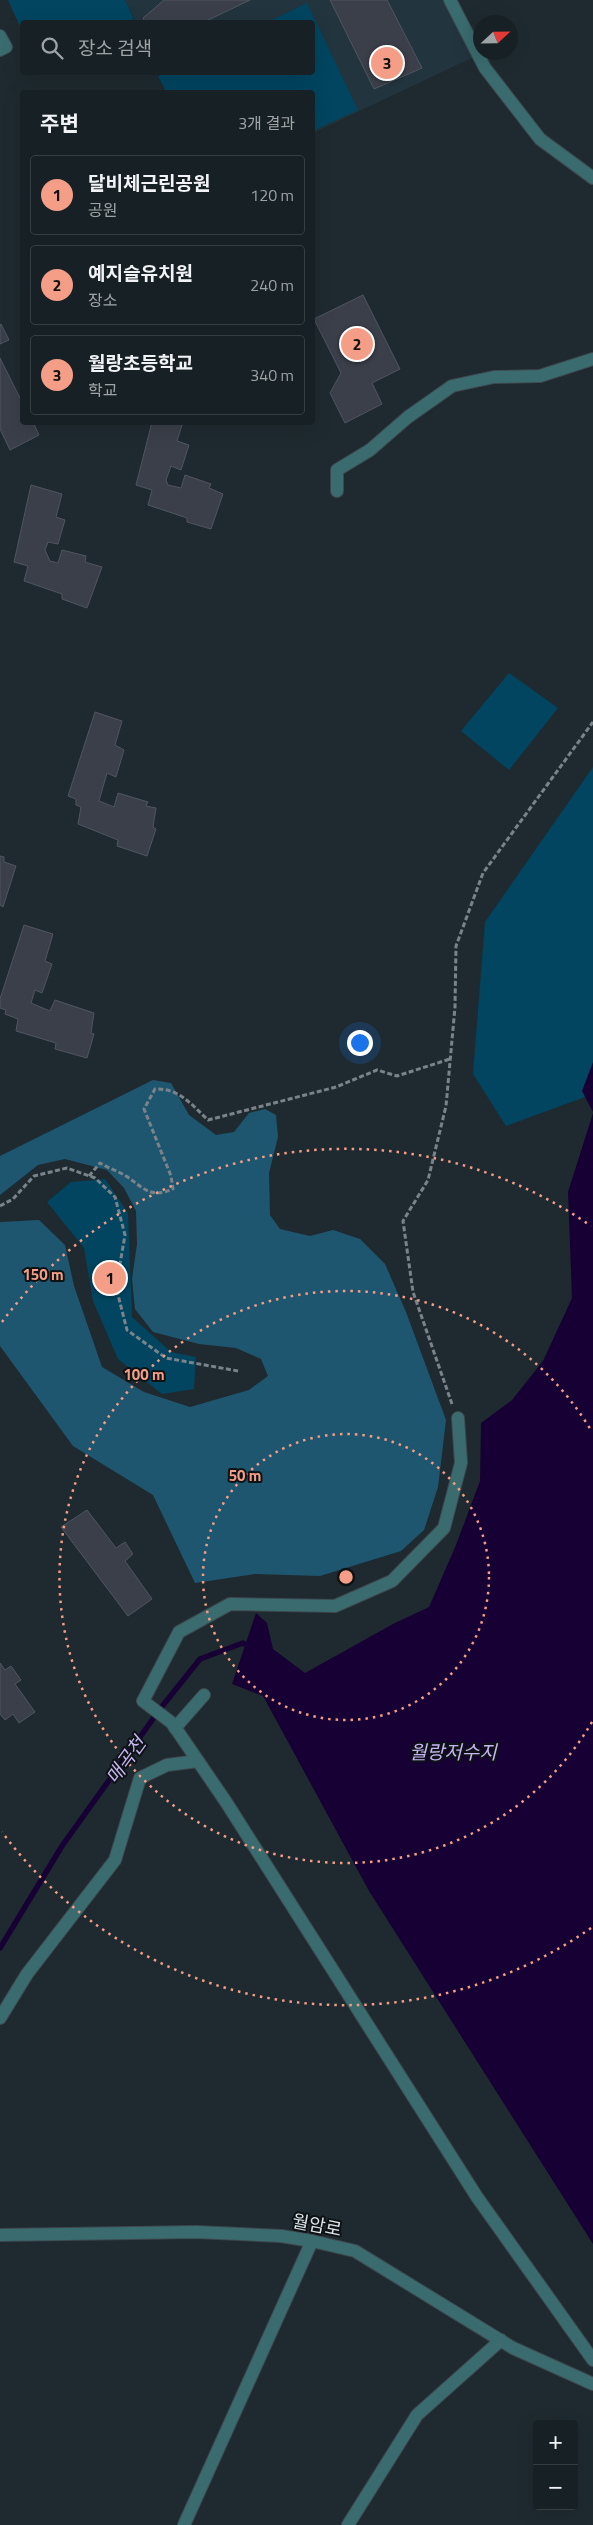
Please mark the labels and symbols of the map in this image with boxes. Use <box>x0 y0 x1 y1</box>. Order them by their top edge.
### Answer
north arrow <box>473 15 518 60</box>
pin: 3 <box>371 44 403 82</box>
pin: 2 <box>341 325 373 363</box>
your location <box>347 1030 373 1056</box>
pin: 1 <box>94 1259 126 1297</box>
text: 150 m <box>22 1263 64 1286</box>
text: 100 m <box>123 1363 165 1386</box>
text: 50 m <box>229 1464 261 1487</box>
centre of rings <box>337 1568 355 1586</box>
water label: 매곡천 <box>98 1729 153 1790</box>
water label: 월랑저수지 <box>409 1737 498 1766</box>
street label: 월암로 <box>290 2207 344 2243</box>

